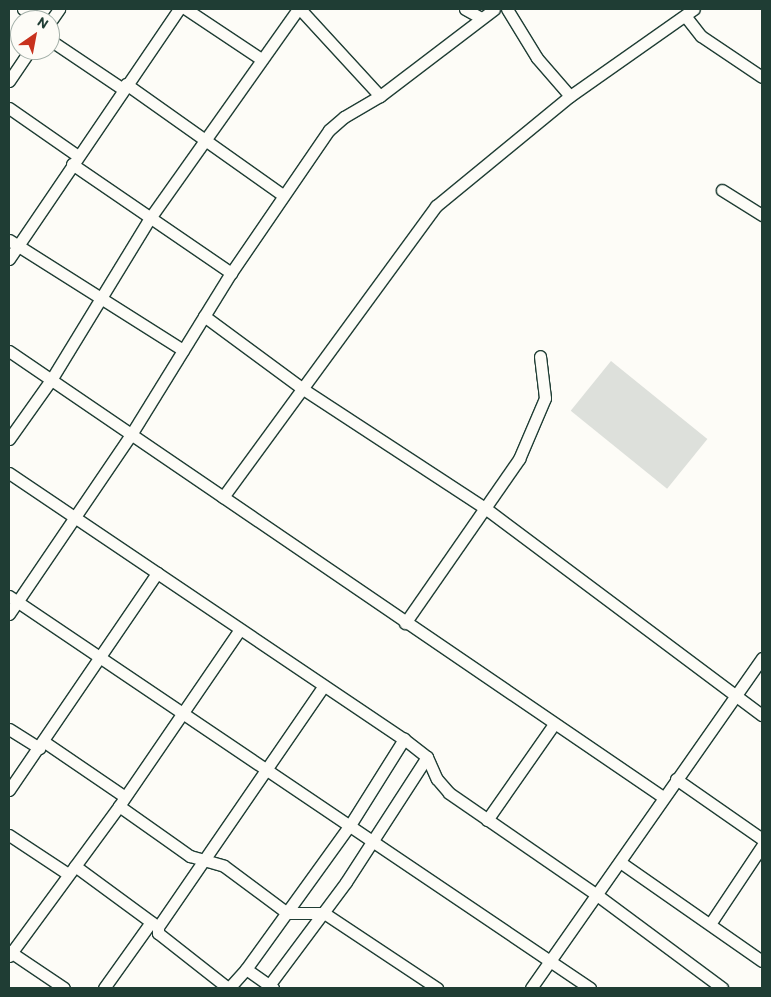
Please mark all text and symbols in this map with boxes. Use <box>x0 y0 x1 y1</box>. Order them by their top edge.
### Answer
north arrow <box>10 10 60 60</box>
text: N <box>34 13 51 33</box>

